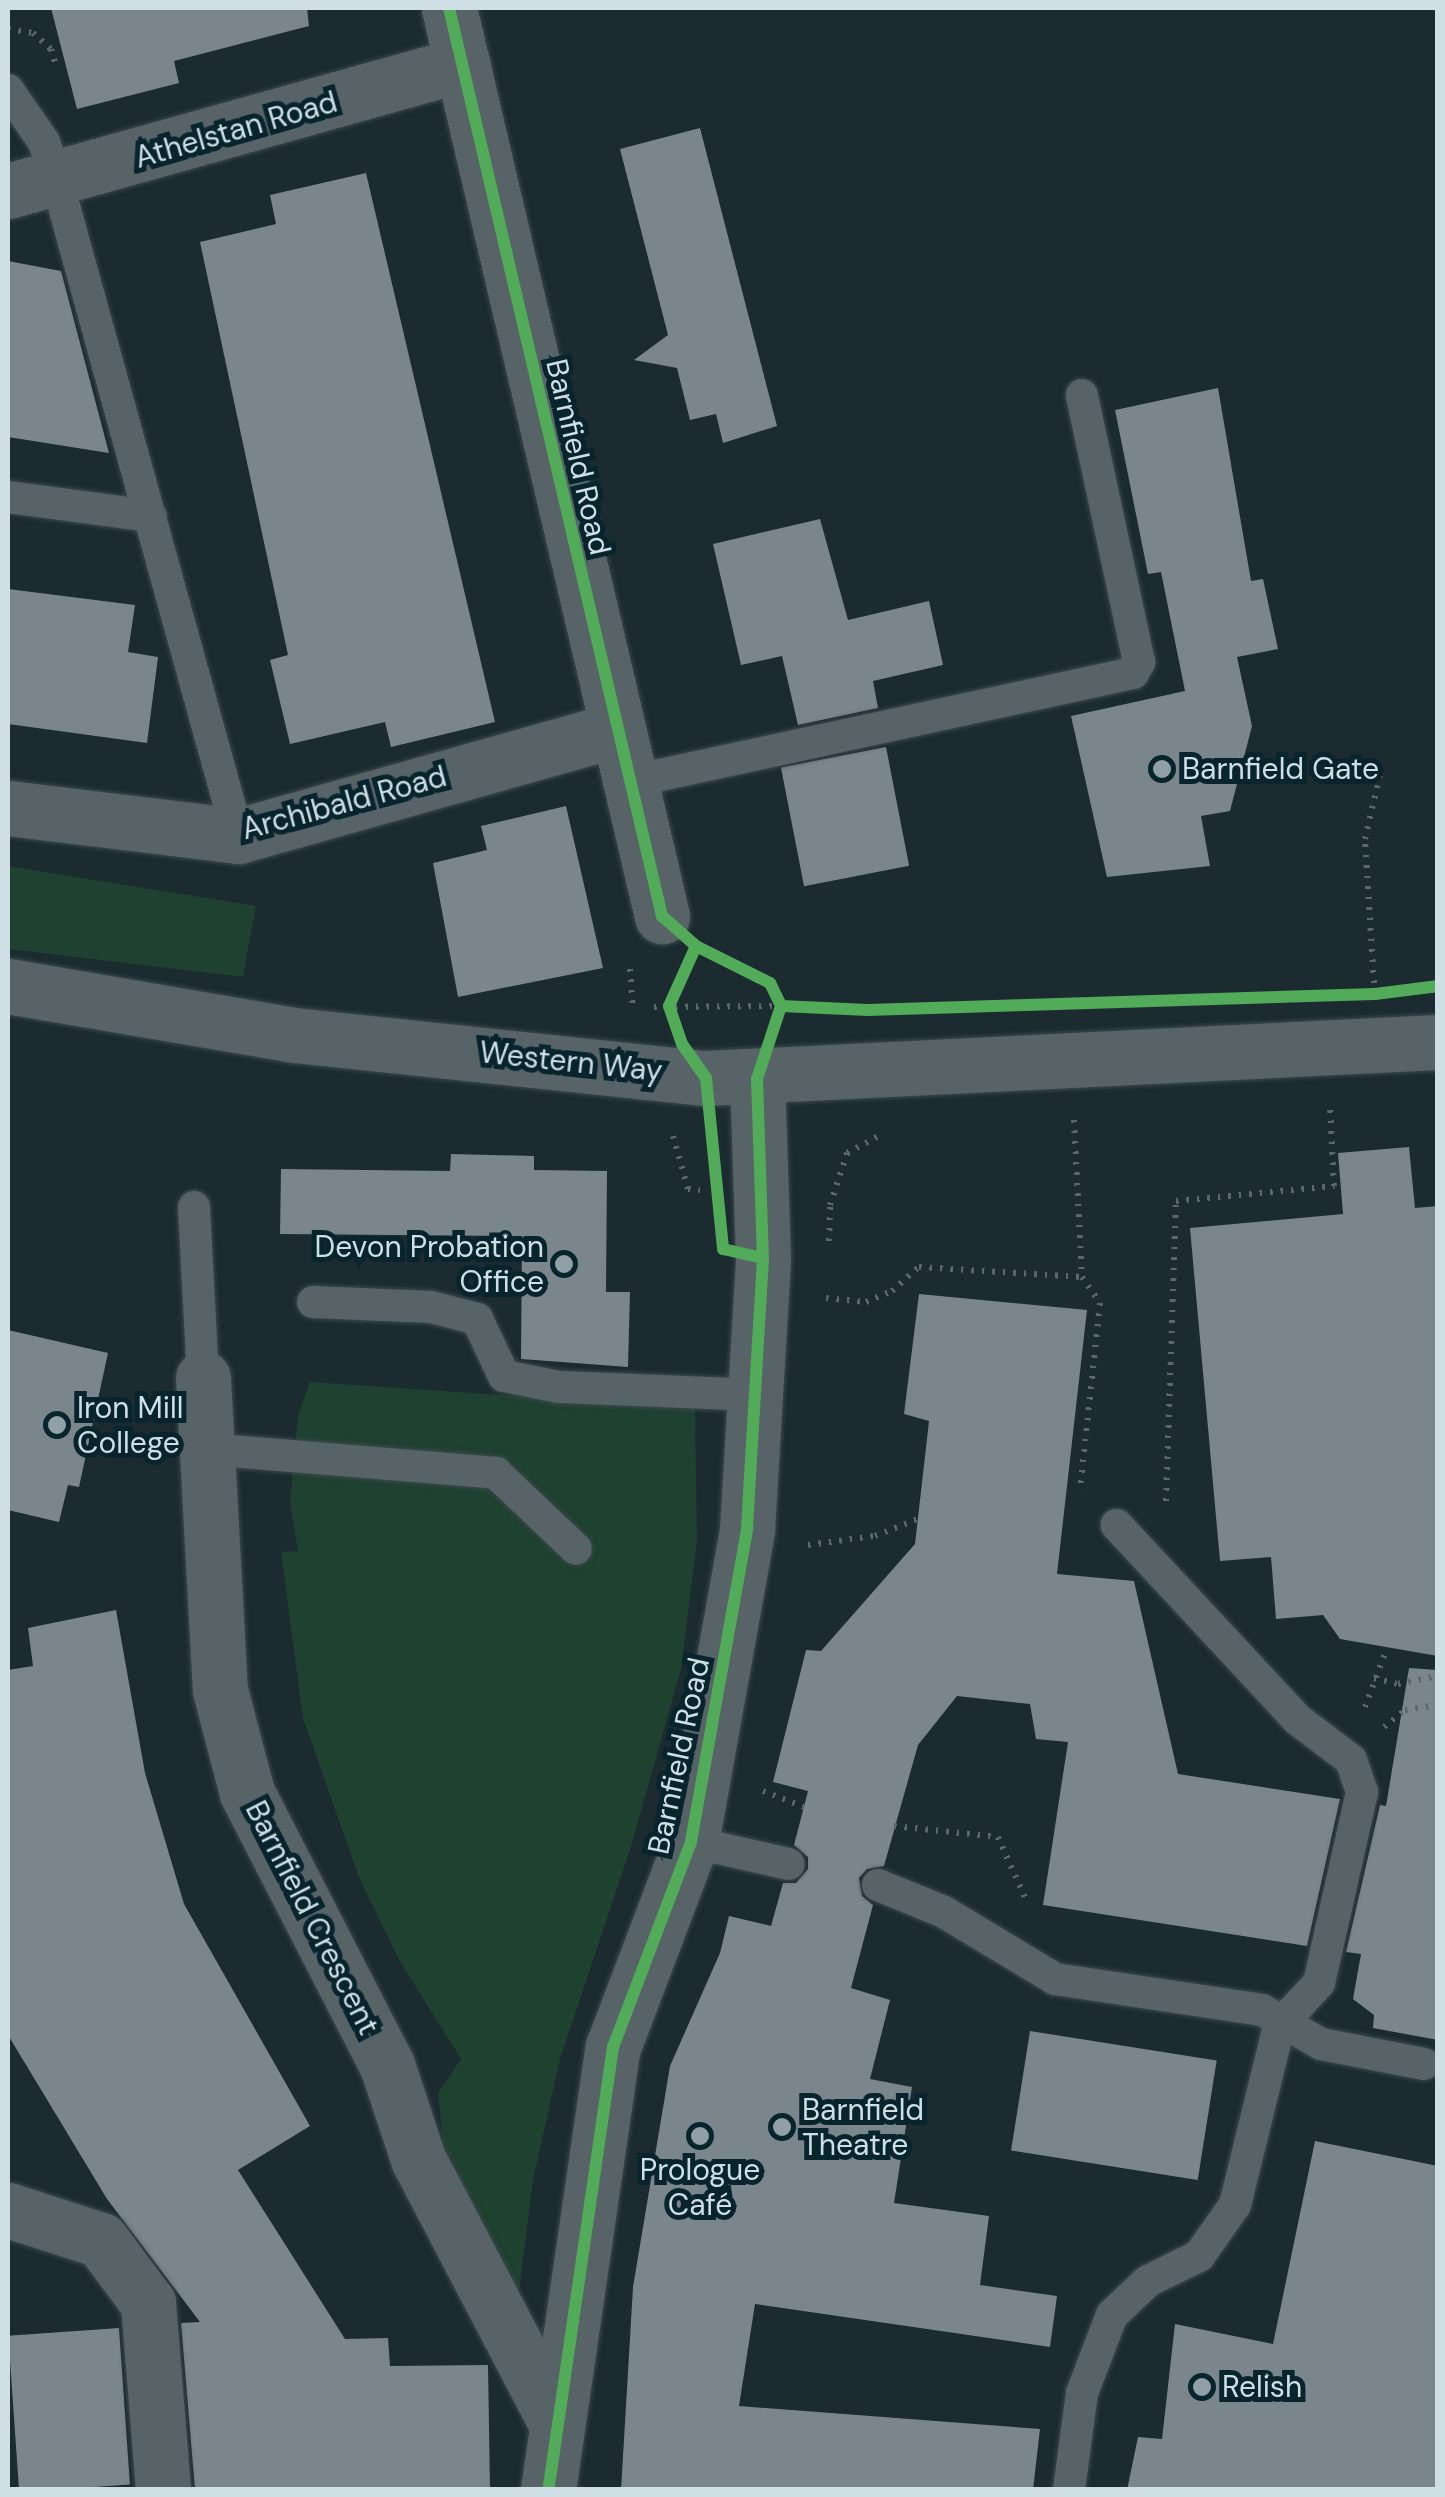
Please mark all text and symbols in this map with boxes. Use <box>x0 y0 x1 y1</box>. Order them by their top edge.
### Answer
street label: Athelstan Road <box>131 84 341 176</box>
street label: Barnfield Road <box>538 356 618 558</box>
place label: Barnfield Gate <box>1182 751 1379 787</box>
street label: Archibald Road <box>238 758 450 848</box>
marker: Barnfield Gate <box>1151 758 1173 780</box>
street label: Western Way <box>478 1034 664 1090</box>
place label: Devon Probation Office <box>315 1229 544 1300</box>
marker: Devon Probation Office <box>553 1253 575 1275</box>
place label: Iron Mill College <box>77 1390 183 1460</box>
marker: Iron Mill College <box>46 1414 68 1436</box>
street label: Barnfield Road <box>641 1654 717 1858</box>
street label: Barnfield Crescent <box>238 1795 386 2041</box>
place label: Barnfield Theatre <box>802 2092 924 2162</box>
marker: Barnfield Theatre <box>771 2116 793 2138</box>
marker: Prologue Café <box>689 2125 711 2147</box>
place label: Prologue Café <box>640 2152 760 2222</box>
place label: Relish <box>1222 2369 1302 2405</box>
marker: Relish <box>1191 2376 1213 2398</box>

